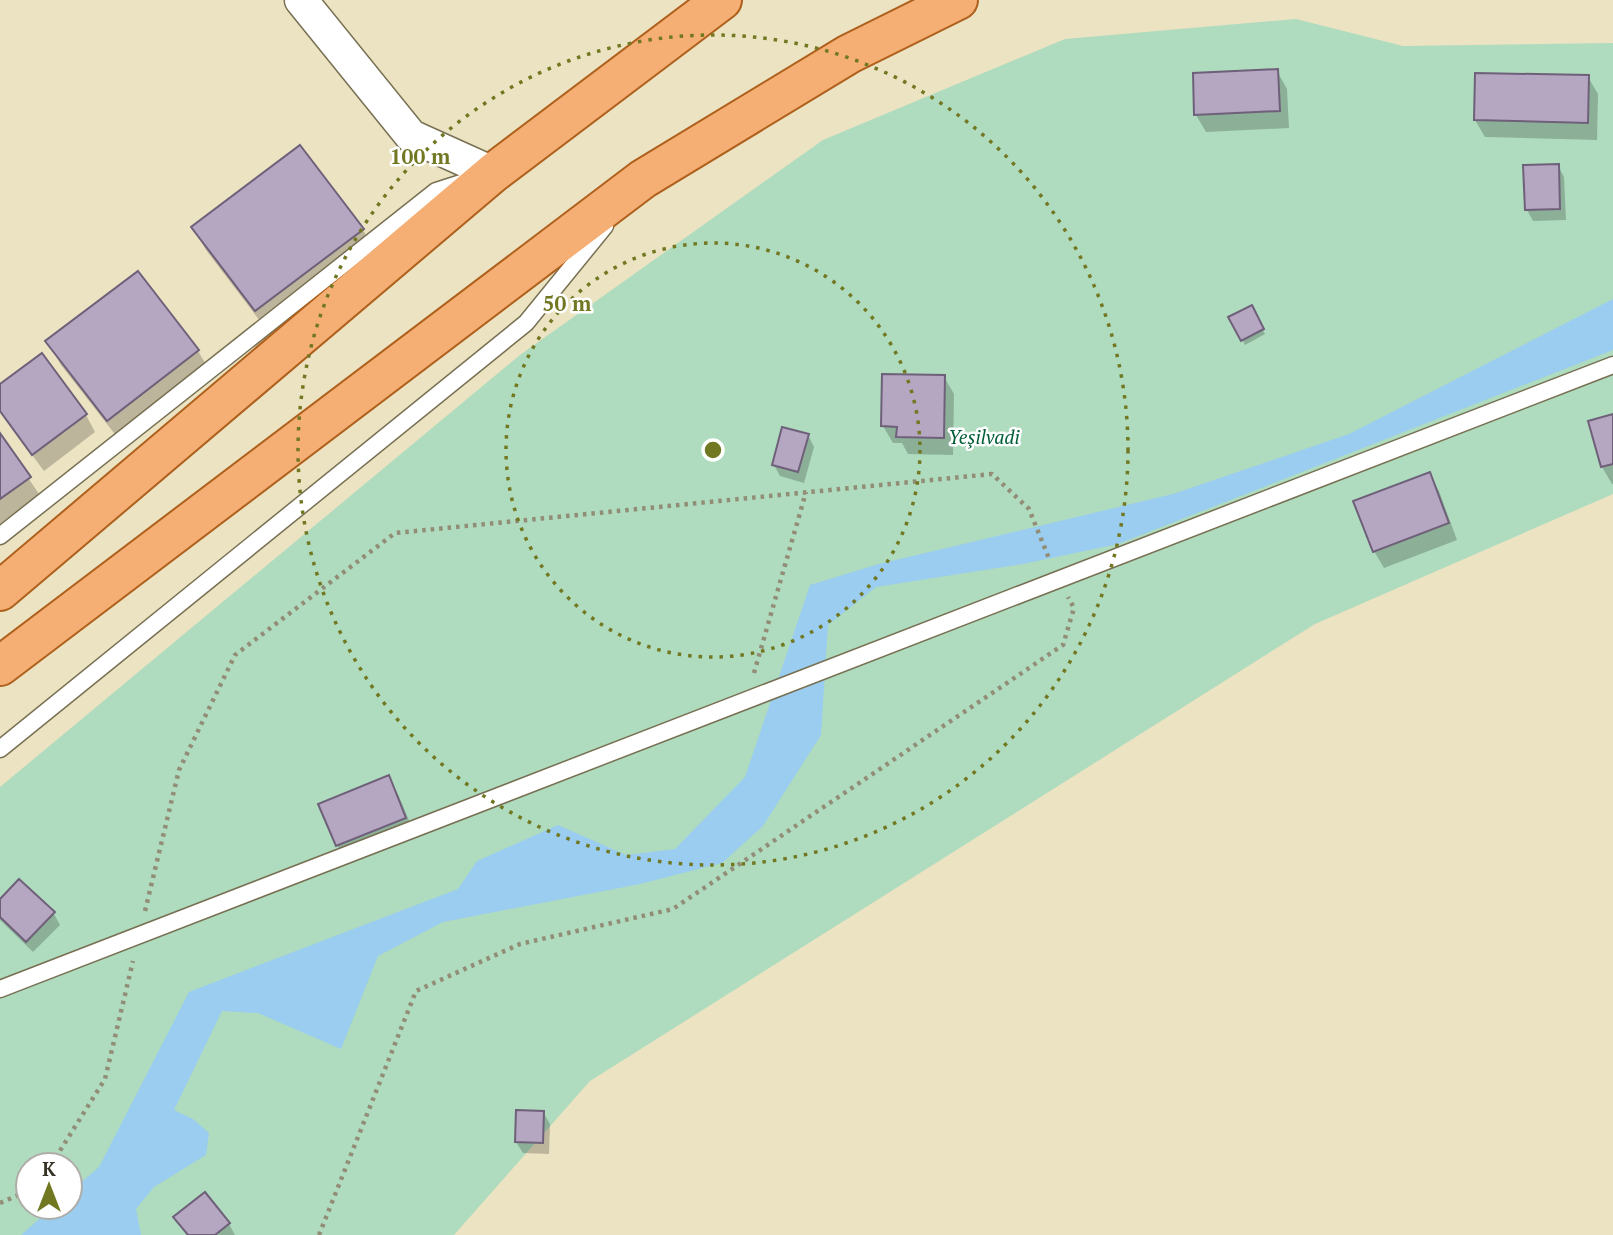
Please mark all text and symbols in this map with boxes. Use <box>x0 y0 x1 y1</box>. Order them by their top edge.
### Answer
text: 100 m <box>390 142 451 170</box>
text: 50 m <box>543 289 592 317</box>
park label: Yeşilvadi <box>948 424 1021 449</box>
centre of rings <box>701 438 725 462</box>
north arrow <box>14 1151 84 1221</box>
text: K <box>42 1156 56 1181</box>

